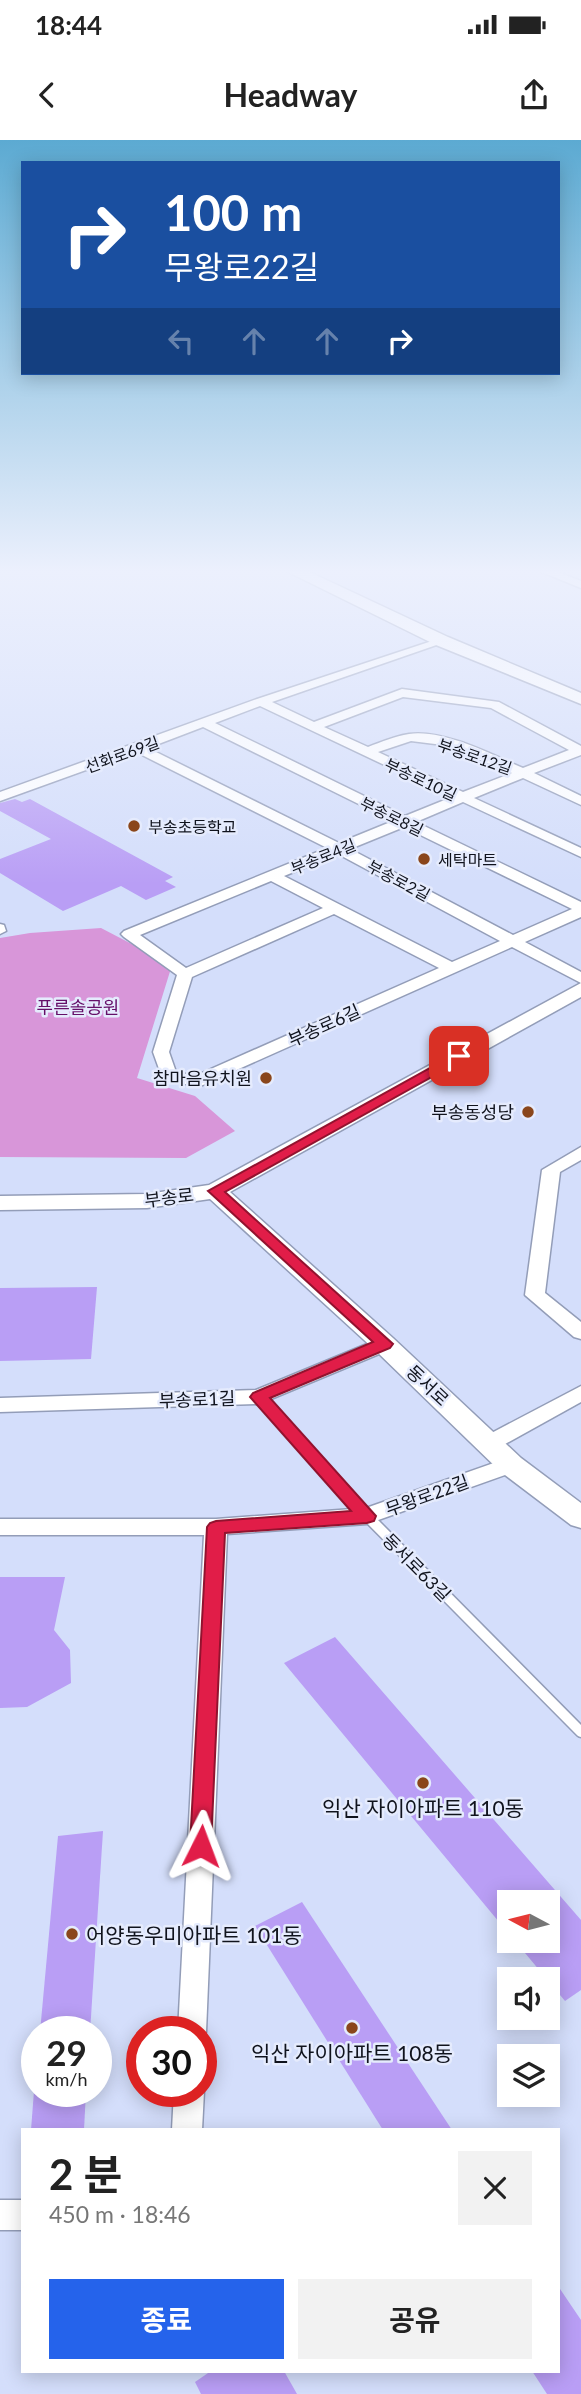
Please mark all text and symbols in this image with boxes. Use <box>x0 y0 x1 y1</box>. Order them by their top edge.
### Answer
text: 18:44 <box>35 9 102 41</box>
text: Headway <box>224 75 357 114</box>
icon: back <box>28 76 66 114</box>
icon: share <box>515 76 553 114</box>
text: 100 m <box>164 183 302 241</box>
icon: right <box>49 189 140 280</box>
text: 무왕로22길 <box>164 247 319 286</box>
icon: left <box>162 322 200 360</box>
icon: ahead <box>235 322 273 360</box>
icon: ahead <box>308 322 346 360</box>
icon: right <box>381 322 419 360</box>
street label: 선화로69길 <box>82 732 162 776</box>
street label: 부송로12길 <box>435 734 515 778</box>
street label: 부송로10길 <box>382 754 460 804</box>
street label: 부송로8길 <box>357 793 427 839</box>
place label: 부송초등학교 <box>148 817 236 836</box>
marker: 부송초등학교 <box>126 818 142 834</box>
street label: 부송로4길 <box>288 834 358 878</box>
place label: 세탁마트 <box>438 850 497 869</box>
marker: 세탁마트 <box>416 851 432 867</box>
street label: 부송로2길 <box>364 856 434 904</box>
park label: 푸른솔공원 <box>37 996 119 1018</box>
street label: 부송로6길 <box>284 999 364 1051</box>
pin <box>429 1026 489 1086</box>
icon: arrive <box>440 1037 478 1075</box>
place label: 참마음유치원 <box>153 1067 252 1089</box>
marker: 참마음유치원 <box>258 1070 274 1086</box>
place label: 부송동성당 <box>431 1101 514 1123</box>
marker: 부송동성당 <box>520 1104 536 1120</box>
street label: 부송로 <box>143 1183 195 1211</box>
street label: 동서로 <box>402 1360 454 1410</box>
street label: 부송로1길 <box>158 1387 236 1411</box>
street label: 무왕로22길 <box>382 1470 472 1520</box>
street label: 동서로63길 <box>378 1528 456 1606</box>
marker: 익산 자이아파트 110동 <box>415 1775 431 1791</box>
place label: 익산 자이아파트 110동 <box>322 1795 524 1820</box>
position arrow <box>164 1809 238 1883</box>
north arrow <box>497 1890 560 1953</box>
map controls <box>497 1890 560 2107</box>
place label: 어양동우미아파트 101동 <box>86 1922 302 1947</box>
marker: 어양동우미아파트 101동 <box>64 1926 80 1942</box>
button: sound <box>497 1967 560 2030</box>
speed limit sign: 30 <box>126 2016 217 2107</box>
marker: 익산 자이아파트 108동 <box>344 2020 360 2036</box>
text: 29 <box>46 2031 87 2073</box>
place label: 익산 자이아파트 108동 <box>251 2040 453 2065</box>
button: layers <box>497 2044 560 2107</box>
text: km/h <box>45 2068 88 2090</box>
text: 2 분 <box>49 2149 122 2199</box>
button: close <box>458 2151 532 2225</box>
text: 450 m · 18:46 <box>49 2200 191 2228</box>
button: 종료 <box>49 2279 284 2359</box>
button: 공유 <box>298 2279 532 2359</box>

